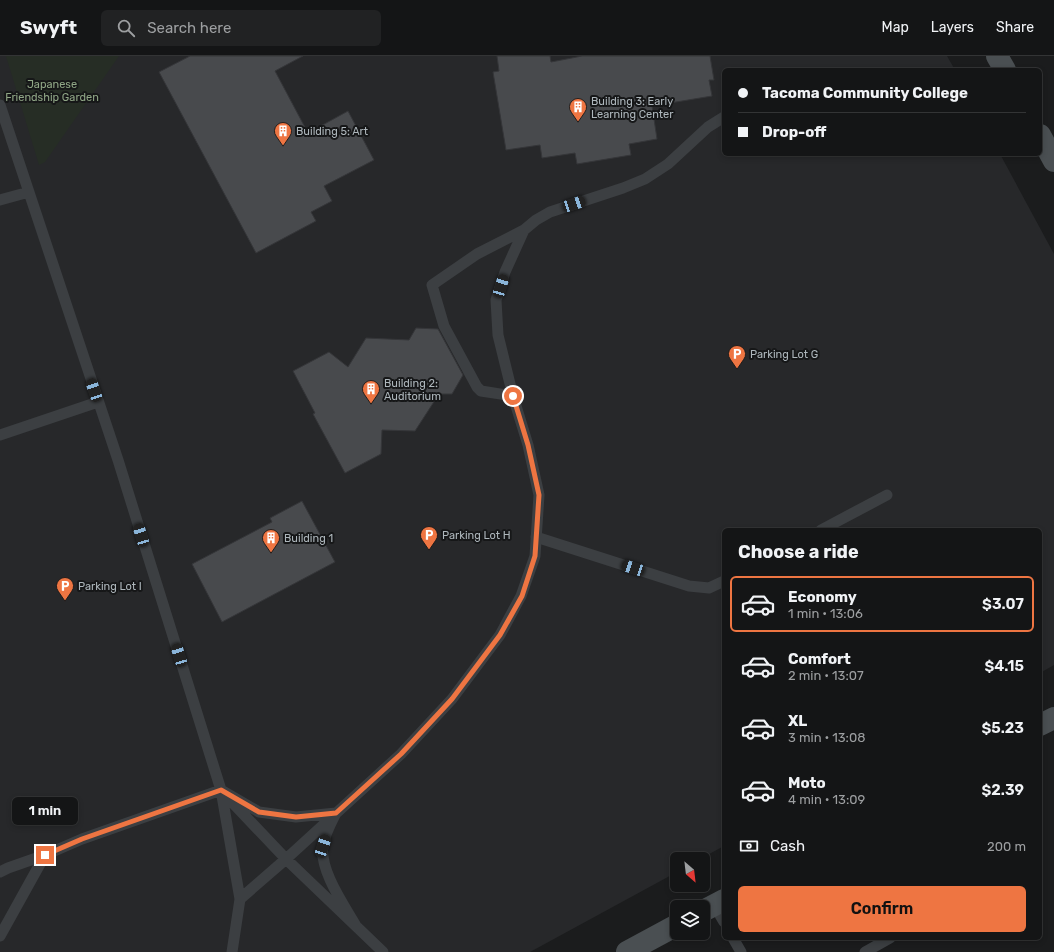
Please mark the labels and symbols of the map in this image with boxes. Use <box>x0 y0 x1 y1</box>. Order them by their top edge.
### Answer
park label: Japanese Friendship Garden <box>5 78 99 104</box>
place label: Building 3: Early Learning Center <box>591 95 674 121</box>
building icon: Building 3: Early Learning Center <box>568 97 588 122</box>
building icon: Building 5: Art <box>273 121 293 146</box>
place label: Building 5: Art <box>296 125 369 138</box>
car <box>561 195 587 213</box>
car <box>492 273 510 299</box>
parking icon: Parking Lot G <box>727 344 747 369</box>
place label: Parking Lot G <box>750 348 818 361</box>
car <box>84 377 104 403</box>
place label: Building 2: Auditorium <box>384 377 441 403</box>
building icon: Building 2: Auditorium <box>361 379 381 404</box>
route start <box>504 387 522 405</box>
car <box>132 522 150 548</box>
parking icon: Parking Lot H <box>419 525 439 550</box>
building icon: Building 1 <box>261 528 281 553</box>
place label: Parking Lot H <box>442 529 511 542</box>
place label: Building 1 <box>284 532 333 545</box>
car <box>620 559 646 577</box>
parking icon: Parking Lot I <box>55 576 75 601</box>
place label: Parking Lot I <box>78 580 142 593</box>
car <box>170 642 188 668</box>
callout: 1 min <box>12 797 78 825</box>
car <box>314 833 332 859</box>
route end <box>36 846 54 864</box>
north arrow <box>670 852 710 892</box>

